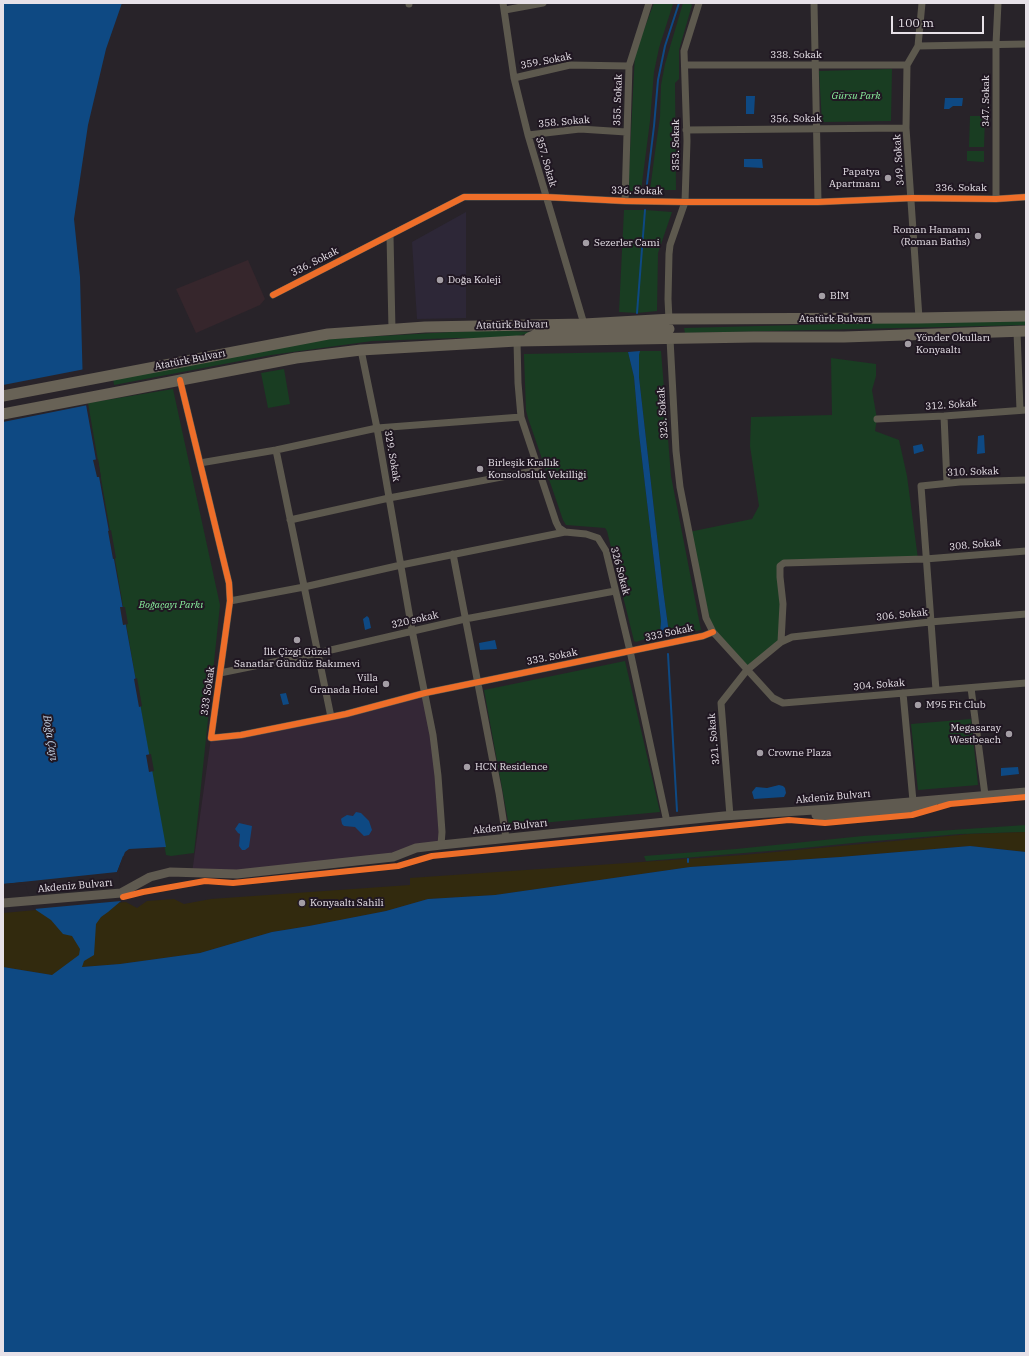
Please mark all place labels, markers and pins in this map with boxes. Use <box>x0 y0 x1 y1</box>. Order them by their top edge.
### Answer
place label: Papatya Apartmanı <box>829 166 880 190</box>
marker: Papatya Apartmanı <box>883 173 893 183</box>
place label: Roman Hamamı (Roman Baths) <box>893 224 970 248</box>
marker: Roman Hamamı (Roman Baths) <box>973 231 983 241</box>
place label: Sezerler Cami <box>594 237 660 249</box>
marker: Sezerler Cami <box>581 238 591 248</box>
place label: Doğa Koleji <box>448 274 501 286</box>
marker: Doğa Koleji <box>435 275 445 285</box>
place label: BİM <box>830 290 849 302</box>
marker: BİM <box>817 291 827 301</box>
place label: Yönder Okulları Konyaaltı <box>916 332 990 356</box>
marker: Yönder Okulları Konyaaltı <box>903 339 913 349</box>
place label: Birleşik Krallık Konsolosluk Vekilliği <box>488 457 586 480</box>
marker: Birleşik Krallık Konsolosluk Vekilliği <box>475 464 485 474</box>
marker: İlk Çizgi Güzel Sanatlar Gündüz Bakımevi <box>292 635 302 645</box>
place label: İlk Çizgi Güzel Sanatlar Gündüz Bakımevi <box>234 646 360 670</box>
place label: Villa Granada Hotel <box>310 672 378 696</box>
marker: Villa Granada Hotel <box>381 679 391 689</box>
place label: M95 Fit Club <box>926 699 986 711</box>
marker: M95 Fit Club <box>913 700 923 710</box>
place label: Megasaray Westbeach <box>950 722 1001 746</box>
marker: Megasaray Westbeach <box>1004 729 1014 739</box>
place label: Crowne Plaza <box>768 747 831 759</box>
marker: Crowne Plaza <box>755 748 765 758</box>
place label: HCN Residence <box>475 761 548 773</box>
marker: HCN Residence <box>462 762 472 772</box>
place label: Konyaaltı Sahili <box>310 897 384 909</box>
marker: Konyaaltı Sahili <box>297 898 307 908</box>

